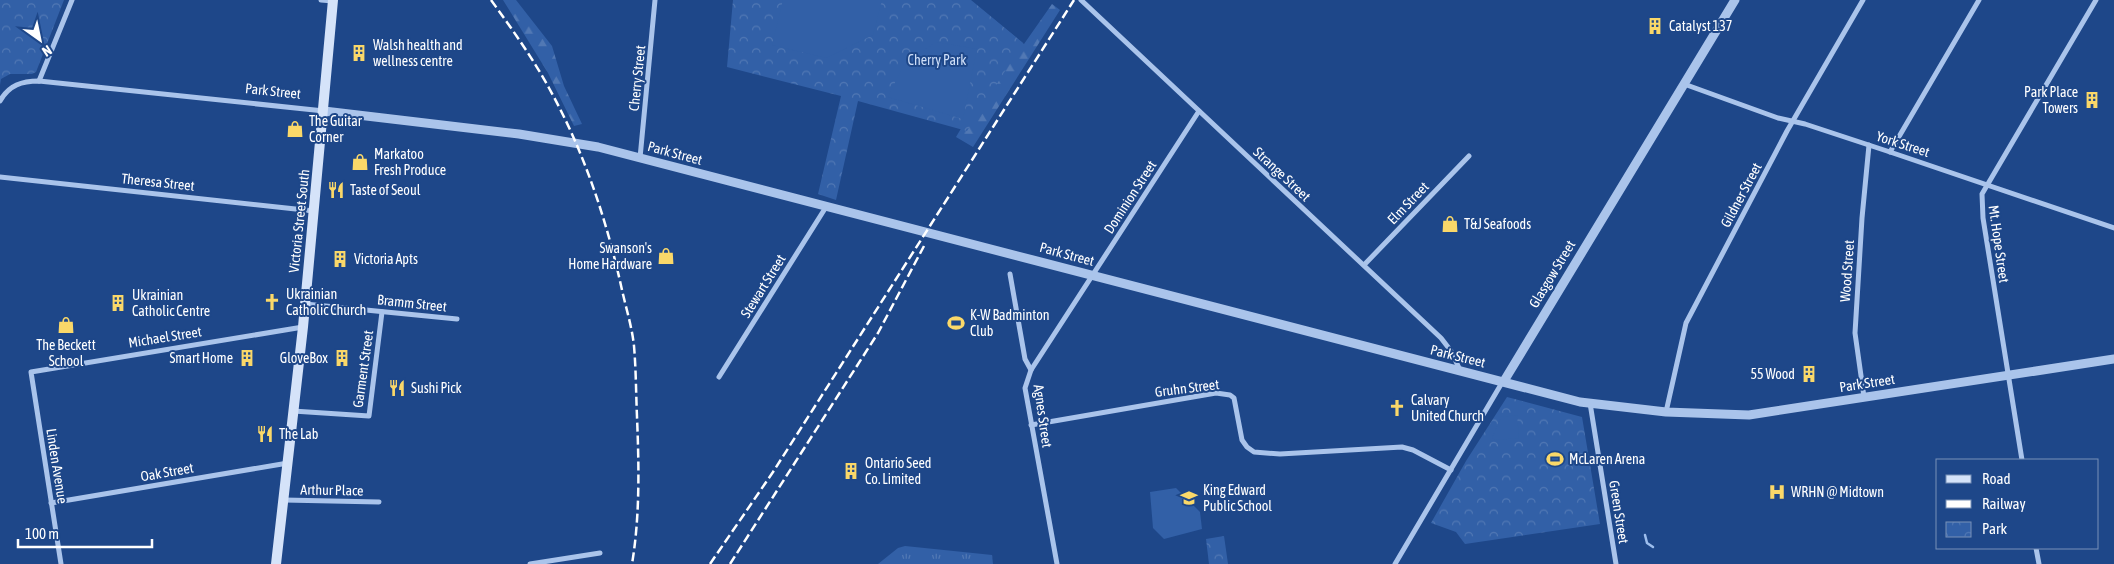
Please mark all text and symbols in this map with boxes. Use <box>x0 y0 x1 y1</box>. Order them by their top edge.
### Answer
north arrow <box>15 15 65 65</box>
building icon: Catalyst 137 <box>1645 16 1665 36</box>
place label: Catalyst 137 <box>1669 18 1732 34</box>
place label: Walsh health and wellness centre <box>373 37 463 69</box>
text: N <box>39 42 55 60</box>
building icon: Walsh health and wellness centre <box>349 43 369 63</box>
street label: Cherry Street <box>626 44 648 112</box>
park label: Cherry Park <box>908 52 966 68</box>
street label: Park Street <box>244 80 302 102</box>
place label: Park Place Towers <box>2024 84 2078 116</box>
building icon: Park Place Towers <box>2082 90 2102 110</box>
place label: The Guitar Corner <box>309 113 363 145</box>
shop icon: The Guitar Corner <box>285 119 305 139</box>
street label: York Street <box>1874 128 1932 160</box>
street label: Park Street <box>646 138 704 168</box>
street label: Strange Street <box>1250 144 1314 204</box>
place label: Markatoo Fresh Produce <box>374 146 446 178</box>
shop icon: Markatoo Fresh Produce <box>350 152 370 172</box>
street label: Dominion Street <box>1100 158 1160 236</box>
street label: Gildner Street <box>1717 160 1765 230</box>
street label: Victoria Street South <box>286 168 312 274</box>
street label: Theresa Street <box>121 170 195 194</box>
street label: Elm Street <box>1384 179 1432 227</box>
restaurant icon: Taste of Seoul <box>326 180 346 200</box>
place label: Taste of Seoul <box>350 182 421 198</box>
street label: Mt. Hope Street <box>1986 204 2012 284</box>
shop icon: T&J Seafoods <box>1440 214 1460 234</box>
place label: T&J Seafoods <box>1464 216 1531 232</box>
street label: Glasgow Street <box>1526 237 1578 311</box>
street label: Park Street <box>1038 239 1096 269</box>
street label: Wood Street <box>1837 239 1857 303</box>
place label: Swanson's Home Hardware <box>568 240 652 272</box>
shop icon: Swanson's Home Hardware <box>656 246 676 266</box>
building icon: Victoria Apts <box>330 249 350 269</box>
place label: Victoria Apts <box>354 251 418 267</box>
street label: Stewart Street <box>737 251 789 321</box>
place label: Ukrainian Catholic Church <box>286 286 366 318</box>
place label: Ukrainian Catholic Centre <box>132 287 210 319</box>
street label: Bramm Street <box>376 291 448 315</box>
church icon: Ukrainian Catholic Church <box>262 292 282 312</box>
building icon: Ukrainian Catholic Centre <box>108 293 128 313</box>
place label: K-W Badminton Club <box>970 307 1050 339</box>
sports icon: K-W Badminton Club <box>946 313 966 333</box>
shop icon: The Beckett School <box>56 315 76 335</box>
street label: Michael Street <box>127 323 203 351</box>
street label: Garment Street <box>350 329 376 409</box>
place label: The Beckett School <box>36 337 96 369</box>
street label: Park Street <box>1429 341 1487 371</box>
building icon: Smart Home <box>237 348 257 368</box>
building icon: GloveBox <box>332 348 352 368</box>
place label: Smart Home <box>169 350 233 366</box>
place label: GloveBox <box>280 350 328 366</box>
building icon: 55 Wood <box>1799 364 1819 384</box>
place label: 55 Wood <box>1750 366 1795 382</box>
street label: Park Street <box>1838 371 1896 395</box>
street label: Gruhn Street <box>1154 376 1220 400</box>
restaurant icon: Sushi Pick <box>387 378 407 398</box>
place label: Sushi Pick <box>411 380 462 396</box>
street label: Agnes Street <box>1031 383 1055 449</box>
place label: Calvary United Church <box>1411 392 1484 424</box>
church icon: Calvary United Church <box>1387 398 1407 418</box>
restaurant icon: The Lab <box>255 424 275 444</box>
place label: The Lab <box>279 426 319 442</box>
street label: Linden Avenue <box>43 427 71 505</box>
sports icon: McLaren Arena <box>1545 449 1565 469</box>
place label: McLaren Arena <box>1569 451 1645 467</box>
place label: Ontario Seed Co. Limited <box>865 455 931 487</box>
street label: Oak Street <box>139 459 195 485</box>
legend <box>1936 459 2099 549</box>
building icon: Ontario Seed Co. Limited <box>841 461 861 481</box>
text: Road <box>1982 470 2011 487</box>
street label: Green Street <box>1606 479 1632 545</box>
street label: Arthur Place <box>300 481 364 499</box>
place label: King Edward Public School <box>1203 482 1272 514</box>
hospital icon: WRHN @ Midtown <box>1767 482 1787 502</box>
place label: WRHN @ Midtown <box>1791 484 1884 500</box>
school or university icon: King Edward Public School <box>1179 488 1199 508</box>
text: Railway <box>1982 495 2026 512</box>
scale bar <box>18 516 151 548</box>
text: Park <box>1982 520 2007 537</box>
text: 100 m <box>25 525 59 542</box>

